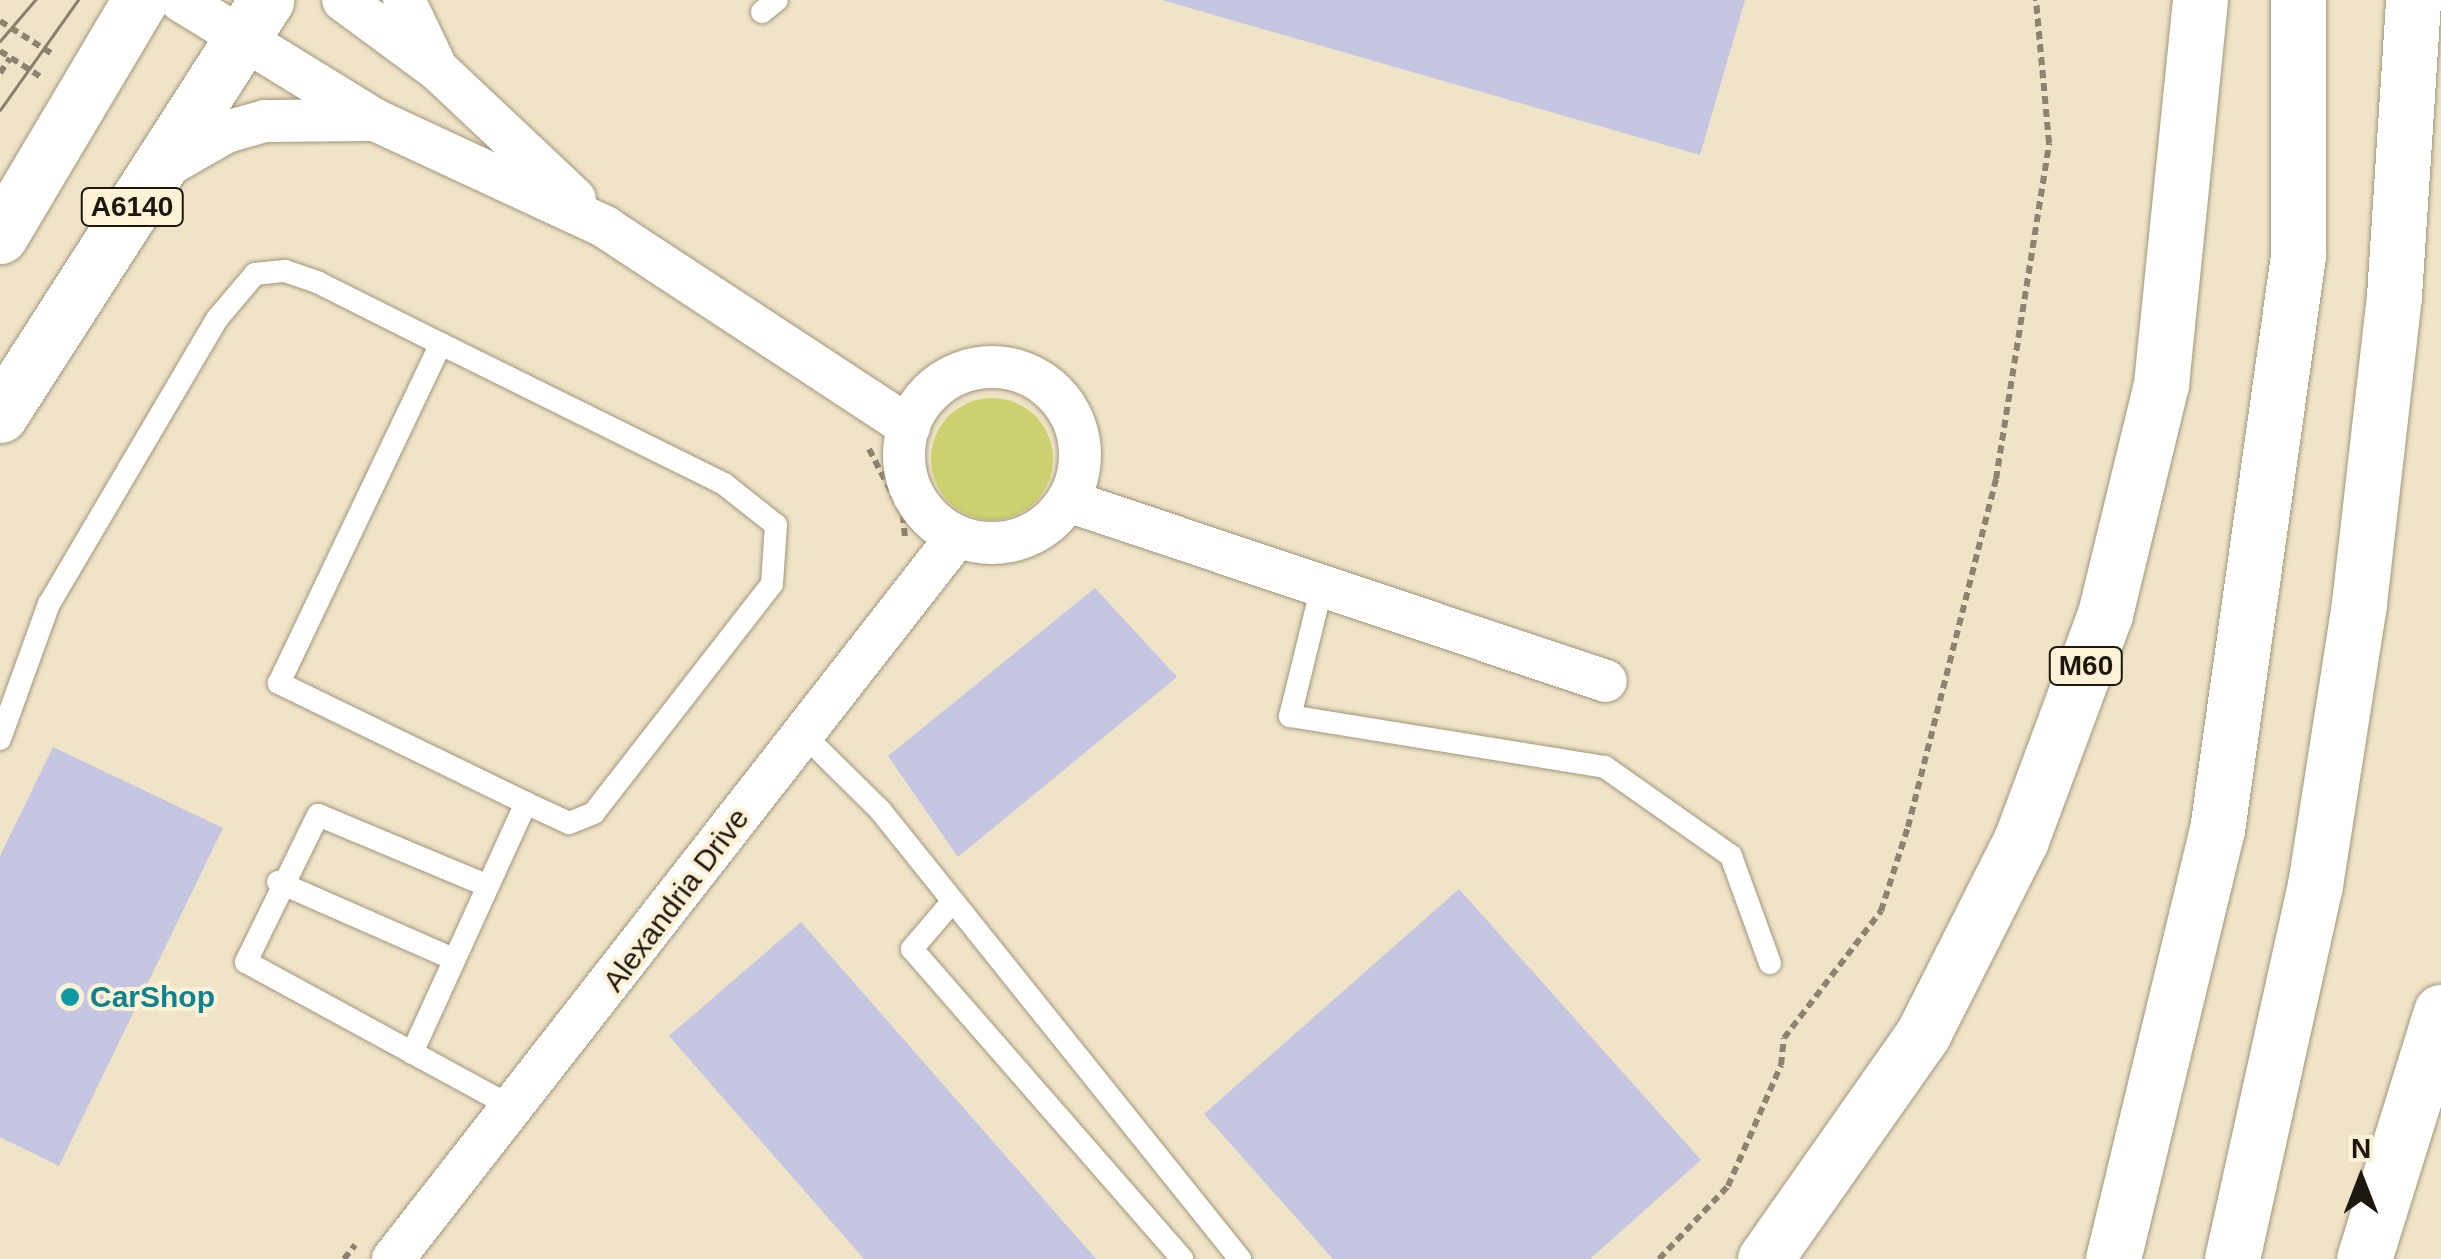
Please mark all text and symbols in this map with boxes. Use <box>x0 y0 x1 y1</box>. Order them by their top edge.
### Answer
road number: A6140 <box>80 184 184 230</box>
road number: M60 <box>2048 643 2124 689</box>
street label: Alexandria Drive <box>595 801 757 999</box>
place label: CarShop <box>90 979 215 1015</box>
marker: CarShop <box>59 986 81 1008</box>
north arrow <box>2311 1129 2411 1229</box>
text: N <box>2351 1133 2371 1164</box>

